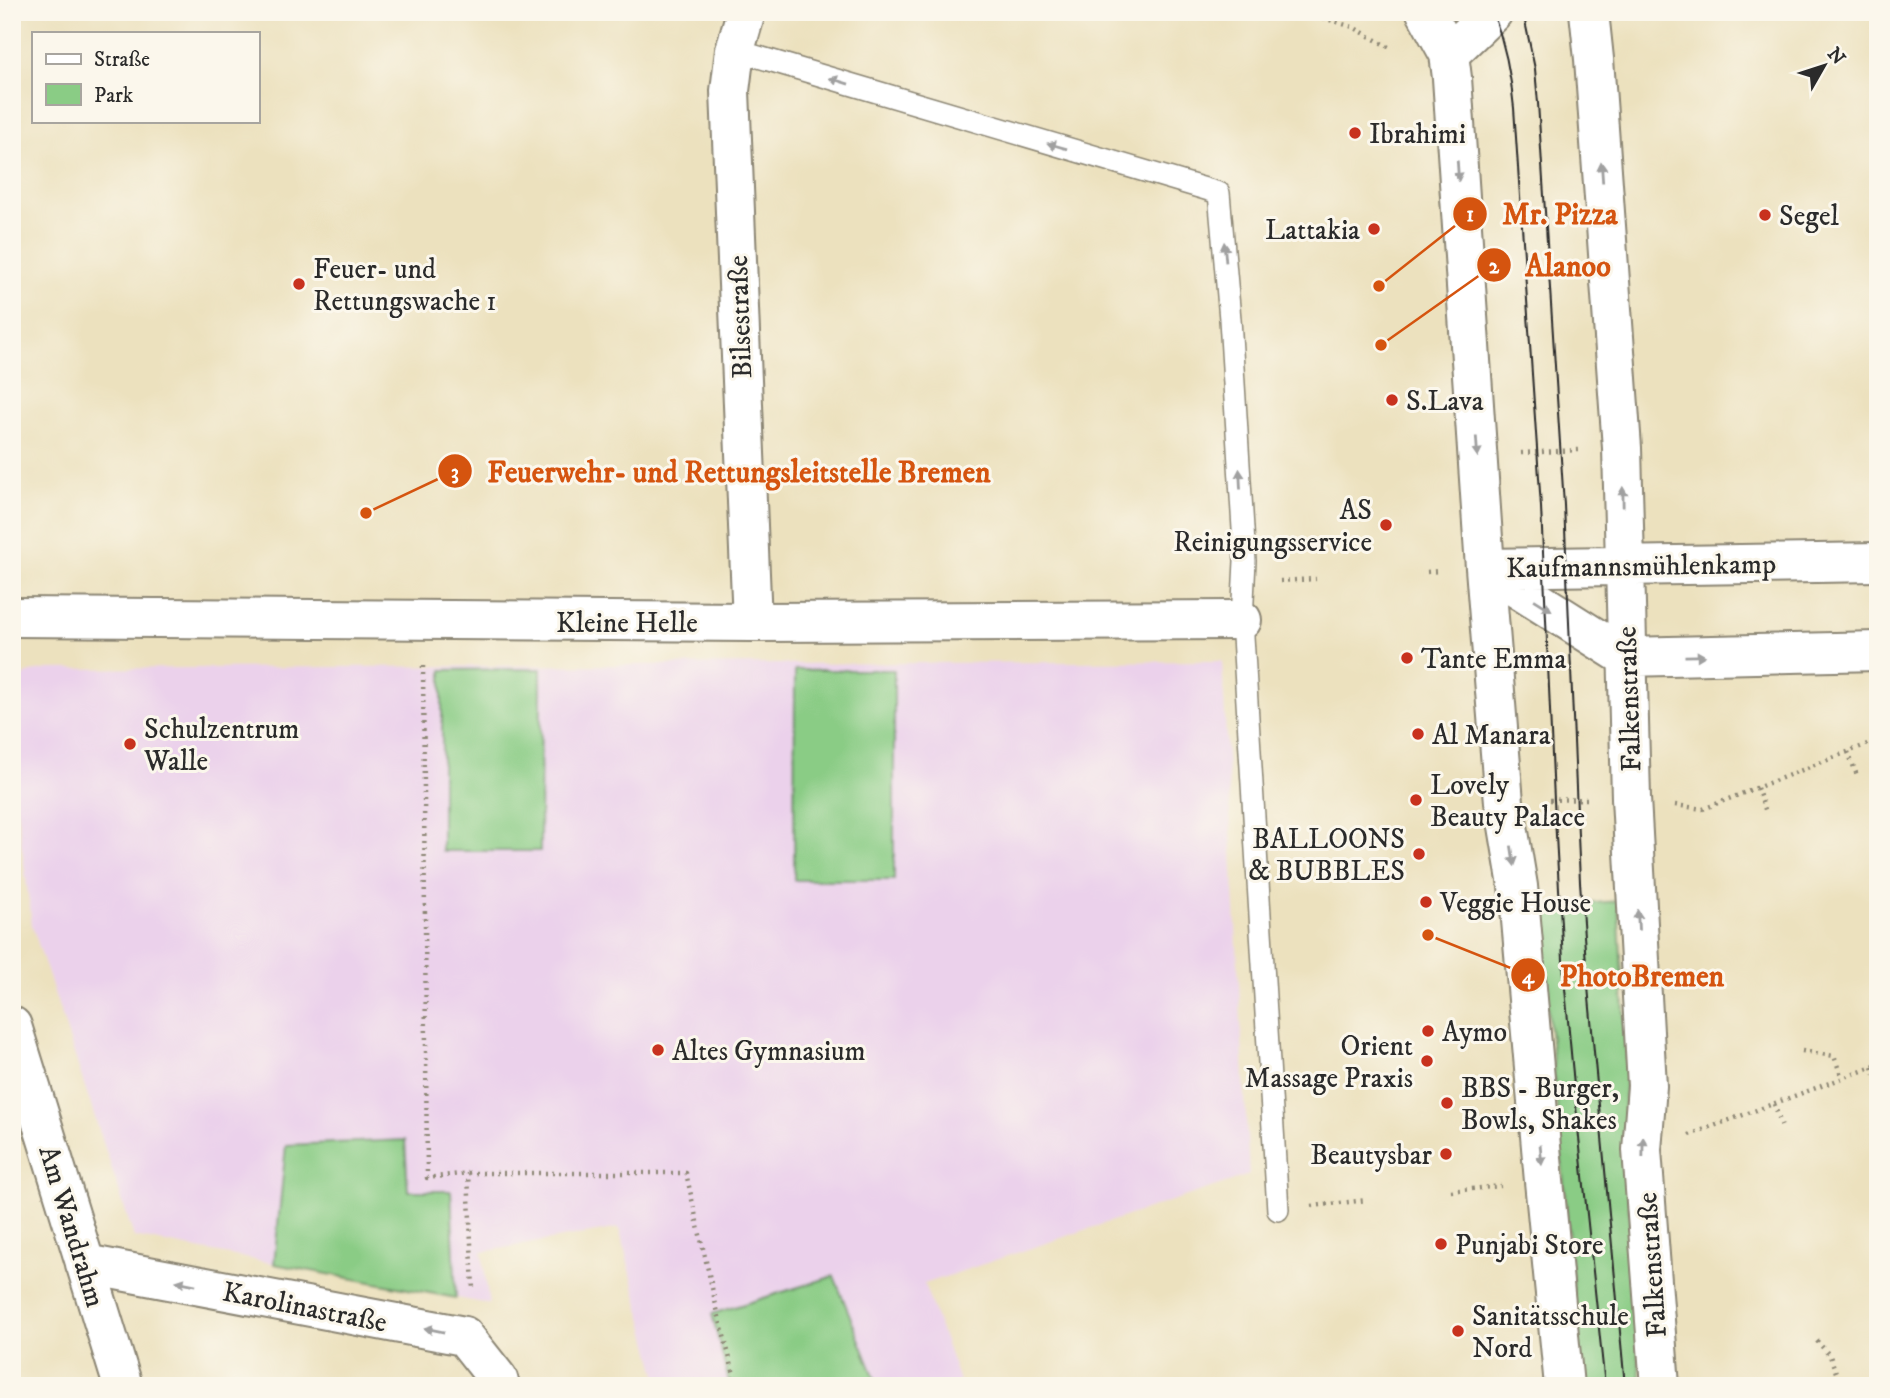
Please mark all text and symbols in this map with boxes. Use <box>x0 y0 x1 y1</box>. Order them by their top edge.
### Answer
legend <box>32 32 259 122</box>
north arrow <box>1788 32 1858 102</box>
text: N <box>1822 43 1850 70</box>
text: Straße <box>94 47 150 73</box>
one-way arrow <box>829 75 850 85</box>
text: Park <box>94 83 134 109</box>
place label: Ibrahimi <box>1369 117 1466 152</box>
marker: Ibrahimi <box>1347 125 1363 141</box>
one-way arrow <box>1047 140 1068 150</box>
one-way arrow <box>1452 160 1463 182</box>
one-way arrow <box>1596 161 1607 183</box>
callout: Mr. Pizza <box>1453 188 1631 239</box>
text: Mr. Pizza <box>1502 197 1619 234</box>
place label: Segel <box>1779 199 1840 234</box>
text: 1 <box>1466 202 1474 228</box>
marker: Segel <box>1757 207 1773 223</box>
place label: Lattakia <box>1265 213 1360 248</box>
marker: Lattakia <box>1366 221 1382 237</box>
callout: Alanoo <box>1476 240 1625 291</box>
one-way arrow <box>1219 241 1230 263</box>
text: Alanoo <box>1524 249 1611 286</box>
place label: Feuer- und Rettungswache 1 <box>313 252 496 319</box>
text: 2 <box>1489 254 1500 280</box>
street label: Bilsestraße <box>721 255 760 379</box>
marker: Feuer- und Rettungswache 1 <box>291 276 307 292</box>
place label: S.Lava <box>1406 384 1484 419</box>
marker: S.Lava <box>1384 392 1400 408</box>
one-way arrow <box>1472 436 1483 458</box>
callout: Feuerwehr- und Rettungsleitstelle Bremen <box>438 446 1004 497</box>
text: Feuerwehr- und Rettungsleitstelle Bremen <box>487 455 991 492</box>
text: 3 <box>451 460 459 486</box>
one-way arrow <box>1234 467 1245 489</box>
one-way arrow <box>1617 486 1628 508</box>
place label: AS Reinigungsservice <box>1173 493 1372 560</box>
marker: AS Reinigungsservice <box>1378 517 1394 533</box>
street label: Kaufmannsmühlenkamp <box>1506 547 1776 586</box>
one-way arrow <box>1534 598 1553 611</box>
street label: Kleine Helle <box>556 606 698 641</box>
street label: Falkenstraße <box>1609 626 1650 772</box>
place label: Tante Emma <box>1421 642 1567 677</box>
marker: Tante Emma <box>1399 650 1415 666</box>
one-way arrow <box>1684 650 1706 662</box>
place label: Schulzentrum Walle <box>143 712 299 779</box>
place label: Al Manara <box>1432 718 1551 753</box>
marker: Al Manara <box>1410 726 1426 742</box>
marker: Schulzentrum Walle <box>122 736 138 752</box>
place label: Lovely Beauty Palace <box>1430 768 1585 835</box>
marker: Lovely Beauty Palace <box>1408 792 1424 808</box>
place label: BALLOONS & BUBBLES <box>1248 822 1405 889</box>
one-way arrow <box>1508 845 1519 867</box>
marker: BALLOONS & BUBBLES <box>1411 846 1427 862</box>
place label: Veggie House <box>1439 886 1591 921</box>
marker: Veggie House <box>1418 894 1434 910</box>
one-way arrow <box>1632 908 1643 930</box>
callout: PhotoBremen <box>1511 950 1738 1001</box>
text: PhotoBremen <box>1560 959 1725 996</box>
text: 4 <box>1522 964 1535 990</box>
place label: Aymo <box>1442 1015 1507 1050</box>
marker: Aymo <box>1420 1023 1436 1039</box>
place label: Orient Massage Praxis <box>1245 1029 1413 1096</box>
place label: Altes Gymnasium <box>672 1034 866 1069</box>
marker: Altes Gymnasium <box>650 1042 666 1058</box>
marker: Orient Massage Praxis <box>1419 1053 1435 1069</box>
place label: BBS - Burger, Bowls, Shakes <box>1461 1071 1619 1138</box>
marker: BBS - Burger, Bowls, Shakes <box>1439 1095 1455 1111</box>
one-way arrow <box>1637 1135 1649 1157</box>
place label: Beautysbar <box>1310 1138 1433 1173</box>
street label: Am Wandrahm <box>30 1141 113 1312</box>
one-way arrow <box>1536 1144 1547 1166</box>
marker: Beautysbar <box>1438 1146 1454 1162</box>
street label: Falkenstraße <box>1630 1191 1675 1339</box>
place label: Punjabi Store <box>1455 1228 1604 1263</box>
marker: Punjabi Store <box>1433 1236 1449 1252</box>
street label: Karolinastraße <box>220 1274 390 1341</box>
one-way arrow <box>175 1278 197 1289</box>
place label: Sanitätsschule Nord <box>1472 1299 1629 1366</box>
marker: Sanitätsschule Nord <box>1450 1323 1466 1339</box>
one-way arrow <box>423 1325 445 1336</box>

